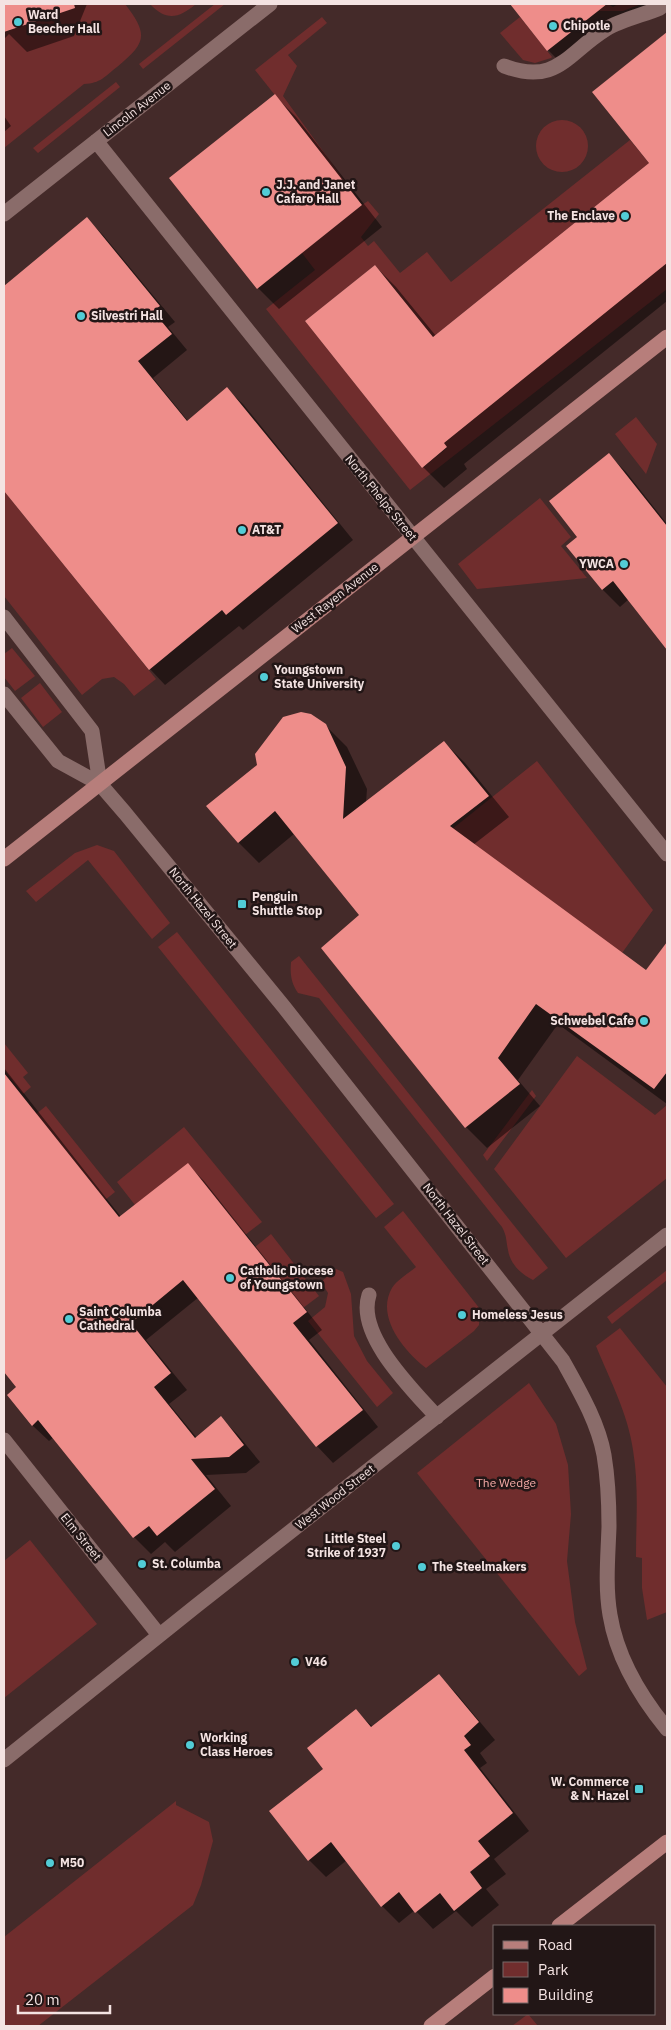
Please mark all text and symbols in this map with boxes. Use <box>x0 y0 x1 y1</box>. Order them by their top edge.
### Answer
place label: Ward Beecher Hall <box>28 7 100 36</box>
marker: Ward Beecher Hall <box>12 16 24 28</box>
place label: Chipotle <box>563 18 611 33</box>
marker: Chipotle <box>547 20 559 32</box>
street label: Lincoln Avenue <box>100 77 174 140</box>
place label: J.J. and Janet Cafaro Hall <box>276 177 356 206</box>
marker: J.J. and Janet Cafaro Hall <box>260 186 272 198</box>
place label: The Enclave <box>547 208 615 223</box>
marker: The Enclave <box>619 210 631 222</box>
place label: Silvestri Hall <box>91 308 163 323</box>
marker: Silvestri Hall <box>75 310 87 322</box>
street label: North Phelps Street <box>342 452 421 544</box>
place label: AT&T <box>252 522 281 537</box>
marker: AT&T <box>236 524 248 536</box>
place label: YWCA <box>579 556 614 571</box>
marker: YWCA <box>618 558 630 570</box>
street label: West Rayen Avenue <box>288 559 381 636</box>
place label: Youngstown State University <box>274 662 365 691</box>
marker: Youngstown State University <box>258 671 270 683</box>
street label: North Hazel Street <box>166 864 241 951</box>
place label: Penguin Shuttle Stop <box>252 889 322 918</box>
marker: Penguin Shuttle Stop <box>236 898 248 910</box>
place label: Schwebel Cafe <box>550 1013 634 1028</box>
marker: Schwebel Cafe <box>638 1015 650 1027</box>
street label: North Hazel Street <box>420 1180 493 1268</box>
place label: Catholic Diocese of Youngstown <box>240 1263 334 1292</box>
marker: Catholic Diocese of Youngstown <box>224 1272 236 1284</box>
place label: Saint Columba Cathedral <box>79 1304 162 1333</box>
place label: Homeless Jesus <box>472 1307 563 1322</box>
marker: Homeless Jesus <box>456 1309 468 1321</box>
marker: Saint Columba Cathedral <box>63 1313 75 1325</box>
street label: West Wood Street <box>292 1461 377 1532</box>
park label: The Wedge <box>476 1475 536 1490</box>
street label: Elm Street <box>58 1510 105 1563</box>
place label: Little Steel Strike of 1937 <box>307 1531 386 1560</box>
marker: Little Steel Strike of 1937 <box>390 1540 402 1552</box>
place label: St. Columba <box>152 1556 221 1571</box>
marker: St. Columba <box>136 1558 148 1570</box>
place label: The Steelmakers <box>432 1559 527 1574</box>
marker: The Steelmakers <box>416 1561 428 1573</box>
place label: V46 <box>305 1654 327 1669</box>
marker: V46 <box>289 1656 301 1668</box>
place label: Working Class Heroes <box>200 1730 273 1759</box>
marker: Working Class Heroes <box>184 1739 196 1751</box>
place label: W. Commerce & N. Hazel <box>551 1774 629 1803</box>
marker: W. Commerce & N. Hazel <box>633 1783 645 1795</box>
place label: M50 <box>60 1855 84 1870</box>
marker: M50 <box>44 1857 56 1869</box>
legend <box>493 1925 656 2015</box>
text: Road <box>538 1935 573 1954</box>
text: Park <box>538 1960 568 1979</box>
scale bar <box>18 1982 110 2014</box>
text: Building <box>538 1985 593 2004</box>
text: 20 m <box>25 1990 60 2009</box>

